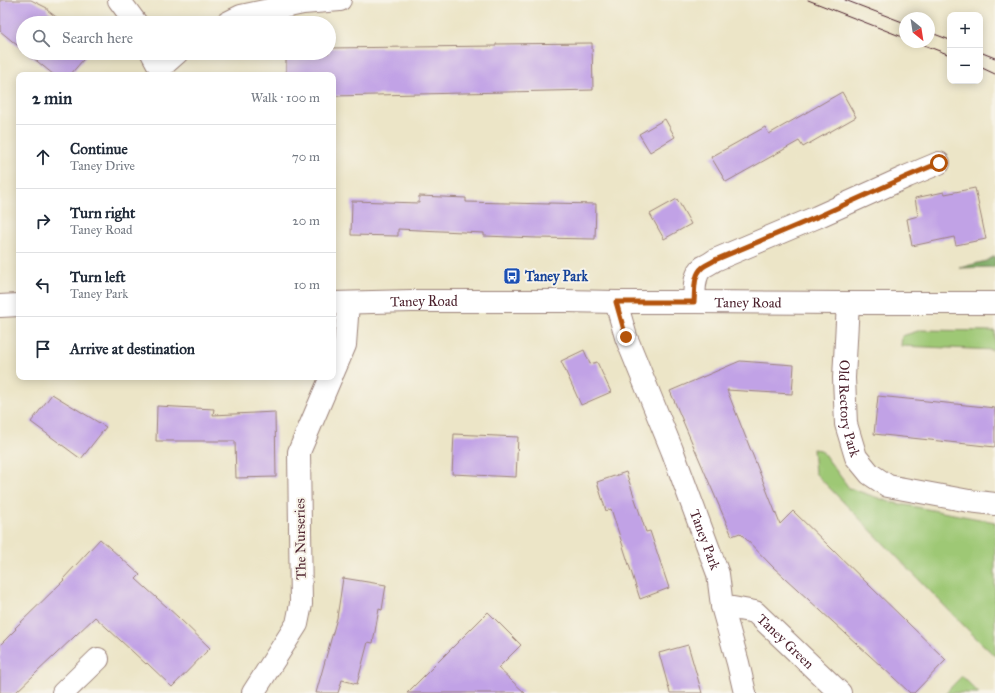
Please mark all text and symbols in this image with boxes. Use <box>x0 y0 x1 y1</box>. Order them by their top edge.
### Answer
north arrow <box>899 12 935 48</box>
map controls <box>947 12 983 84</box>
button: + <box>947 12 983 48</box>
search box <box>16 16 336 60</box>
icon: search <box>30 27 52 49</box>
text: Search here <box>62 29 133 47</box>
button: − <box>947 48 983 84</box>
text: 2 min <box>32 88 72 109</box>
text: Walk · 100 m <box>251 90 320 106</box>
text: Continue <box>70 140 128 158</box>
icon: ahead <box>32 146 54 168</box>
text: 70 m <box>292 149 320 165</box>
route start <box>930 154 948 172</box>
text: Taney Drive <box>70 158 135 174</box>
text: Turn right <box>70 204 135 222</box>
icon: right <box>32 210 54 232</box>
text: 20 m <box>292 213 320 229</box>
text: Taney Road <box>70 222 133 238</box>
bus stop icon: Taney Park <box>502 266 522 286</box>
text: Turn left <box>70 268 126 286</box>
place label: Taney Park <box>524 268 588 286</box>
icon: left <box>32 274 54 296</box>
text: 10 m <box>294 277 320 293</box>
text: Taney Park <box>70 286 128 302</box>
street label: Taney Road <box>390 293 458 311</box>
street label: Taney Road <box>714 294 782 312</box>
route end <box>617 328 635 346</box>
icon: arrive <box>32 338 54 360</box>
text: Arrive at destination <box>70 340 195 358</box>
street label: Old Rectory Park <box>835 359 864 460</box>
street label: The Nurseries <box>291 498 310 580</box>
street label: Taney Park <box>686 507 724 573</box>
street label: Taney Green <box>753 611 818 673</box>

